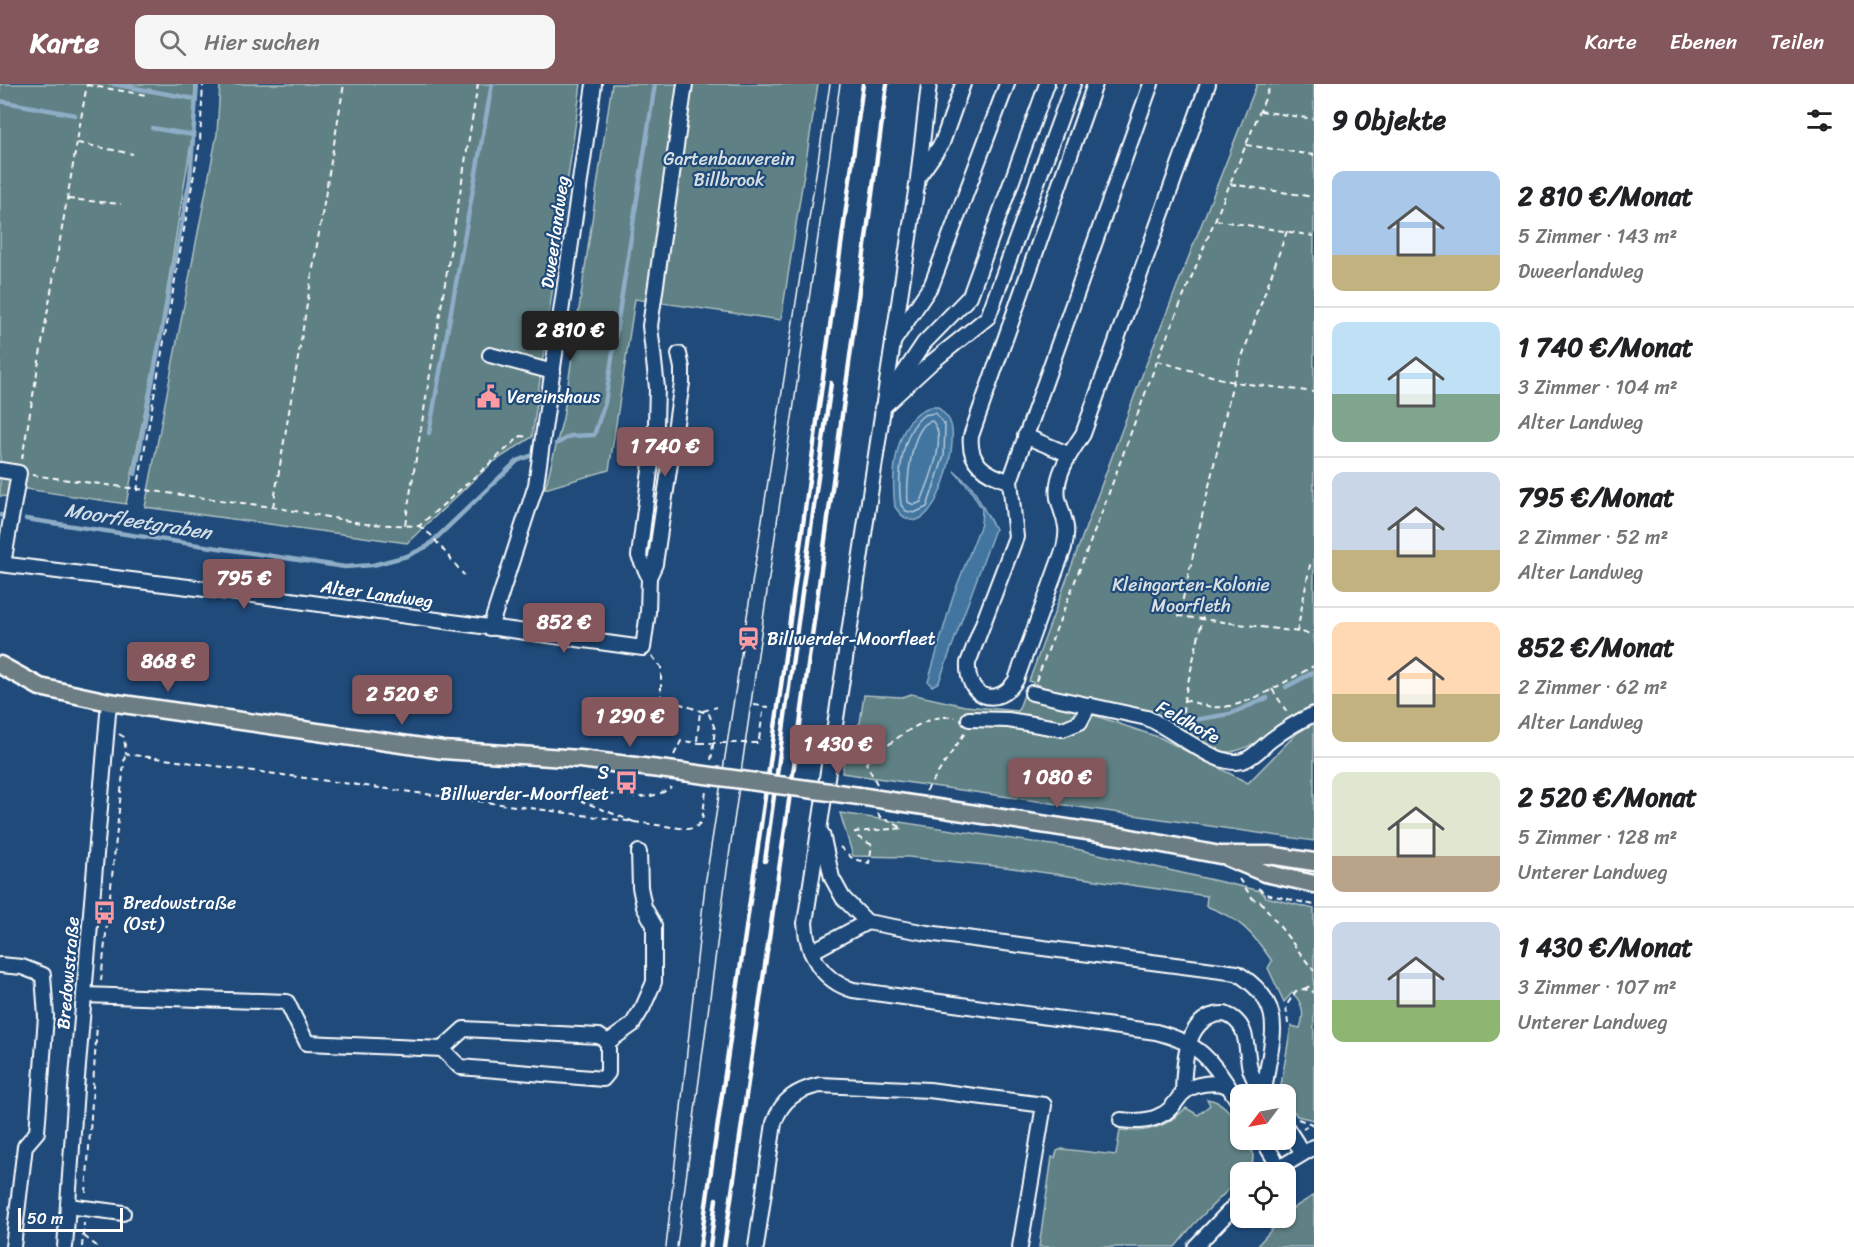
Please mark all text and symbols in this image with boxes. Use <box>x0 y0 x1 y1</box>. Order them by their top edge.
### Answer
search box <box>135 15 555 69</box>
text: Karte <box>30 18 99 67</box>
text: Hier suchen <box>204 23 319 62</box>
text: Karte <box>1585 23 1637 61</box>
text: Ebenen <box>1670 23 1737 61</box>
text: Teilen <box>1770 23 1824 61</box>
icon: search <box>156 26 189 59</box>
text: 9 Objekte <box>1332 97 1446 143</box>
icon: filters <box>1803 104 1836 137</box>
park label: Gartenbauverein Billbrook <box>663 143 795 196</box>
text: 2 810 €/Monat <box>1518 173 1693 219</box>
street label: Dweerlandweg <box>531 174 579 290</box>
icon: home <box>1380 195 1452 267</box>
text: 5 Zimmer · 143 m² <box>1518 219 1677 254</box>
text: Dweerlandweg <box>1518 254 1644 289</box>
pin: 2 810 € <box>515 311 625 362</box>
text: 2 810 € <box>536 313 604 348</box>
text: 1 740 €/Monat <box>1518 324 1693 370</box>
icon: home <box>1380 346 1452 418</box>
text: 3 Zimmer · 104 m² <box>1518 370 1678 405</box>
place label: Vereinshaus <box>507 381 601 413</box>
public building icon: Vereinshaus <box>476 384 502 410</box>
text: Alter Landweg <box>1518 405 1643 440</box>
pin: 1 740 € <box>610 427 720 478</box>
text: 1 740 € <box>631 429 699 464</box>
text: 795 €/Monat <box>1518 474 1674 520</box>
water label: Moorfleetgraben <box>62 493 216 551</box>
icon: home <box>1380 496 1452 568</box>
text: 2 Zimmer · 52 m² <box>1518 520 1668 555</box>
text: Alter Landweg <box>1518 555 1643 590</box>
pin: 795 € <box>202 559 286 610</box>
text: 795 € <box>217 561 271 596</box>
park label: Kleingarten-Kolonie Moorfleth <box>1112 569 1270 622</box>
street label: Alter Landweg <box>318 570 435 618</box>
pin: 852 € <box>522 603 606 654</box>
text: 852 € <box>537 605 591 640</box>
place label: Billwerder-Moorfleet <box>767 623 936 655</box>
text: 852 €/Monat <box>1518 624 1674 670</box>
station icon: Billwerder-Moorfleet <box>736 626 762 652</box>
pin: 868 € <box>126 642 210 693</box>
text: 868 € <box>141 644 195 679</box>
icon: home <box>1380 646 1452 718</box>
text: 2 Zimmer · 62 m² <box>1518 670 1667 705</box>
pin: 2 520 € <box>347 675 457 726</box>
text: 2 520 € <box>366 677 438 712</box>
street label: Feldhofe <box>1150 691 1226 753</box>
pin: 1 290 € <box>575 697 685 748</box>
text: 1 290 € <box>596 699 664 734</box>
text: Alter Landweg <box>1518 705 1643 740</box>
pin: 1 430 € <box>783 725 893 776</box>
text: 1 430 € <box>804 727 872 762</box>
place label: S Billwerder-Moorfleet <box>440 757 609 810</box>
pin: 1 080 € <box>1002 758 1112 809</box>
text: 1 080 € <box>1022 760 1092 795</box>
bus stop icon: S Billwerder-Moorfleet <box>614 770 640 796</box>
text: 2 520 €/Monat <box>1518 774 1697 820</box>
icon: home <box>1380 796 1452 868</box>
text: 5 Zimmer · 128 m² <box>1518 820 1677 855</box>
text: Unterer Landweg <box>1518 855 1668 890</box>
place label: Bredowstraße (Ost) <box>123 887 236 940</box>
bus stop icon: Bredowstraße (Ost) <box>92 900 118 926</box>
street label: Bredowstraße <box>47 915 89 1031</box>
text: 1 430 €/Monat <box>1518 924 1693 970</box>
icon: home <box>1380 946 1452 1018</box>
text: 3 Zimmer · 107 m² <box>1518 970 1677 1005</box>
text: Unterer Landweg <box>1518 1005 1668 1040</box>
north arrow <box>1230 1084 1296 1150</box>
map controls <box>1230 1084 1296 1228</box>
button: locate <box>1230 1162 1296 1228</box>
text: 50 m <box>27 1204 63 1233</box>
scale bar <box>18 1205 123 1232</box>

